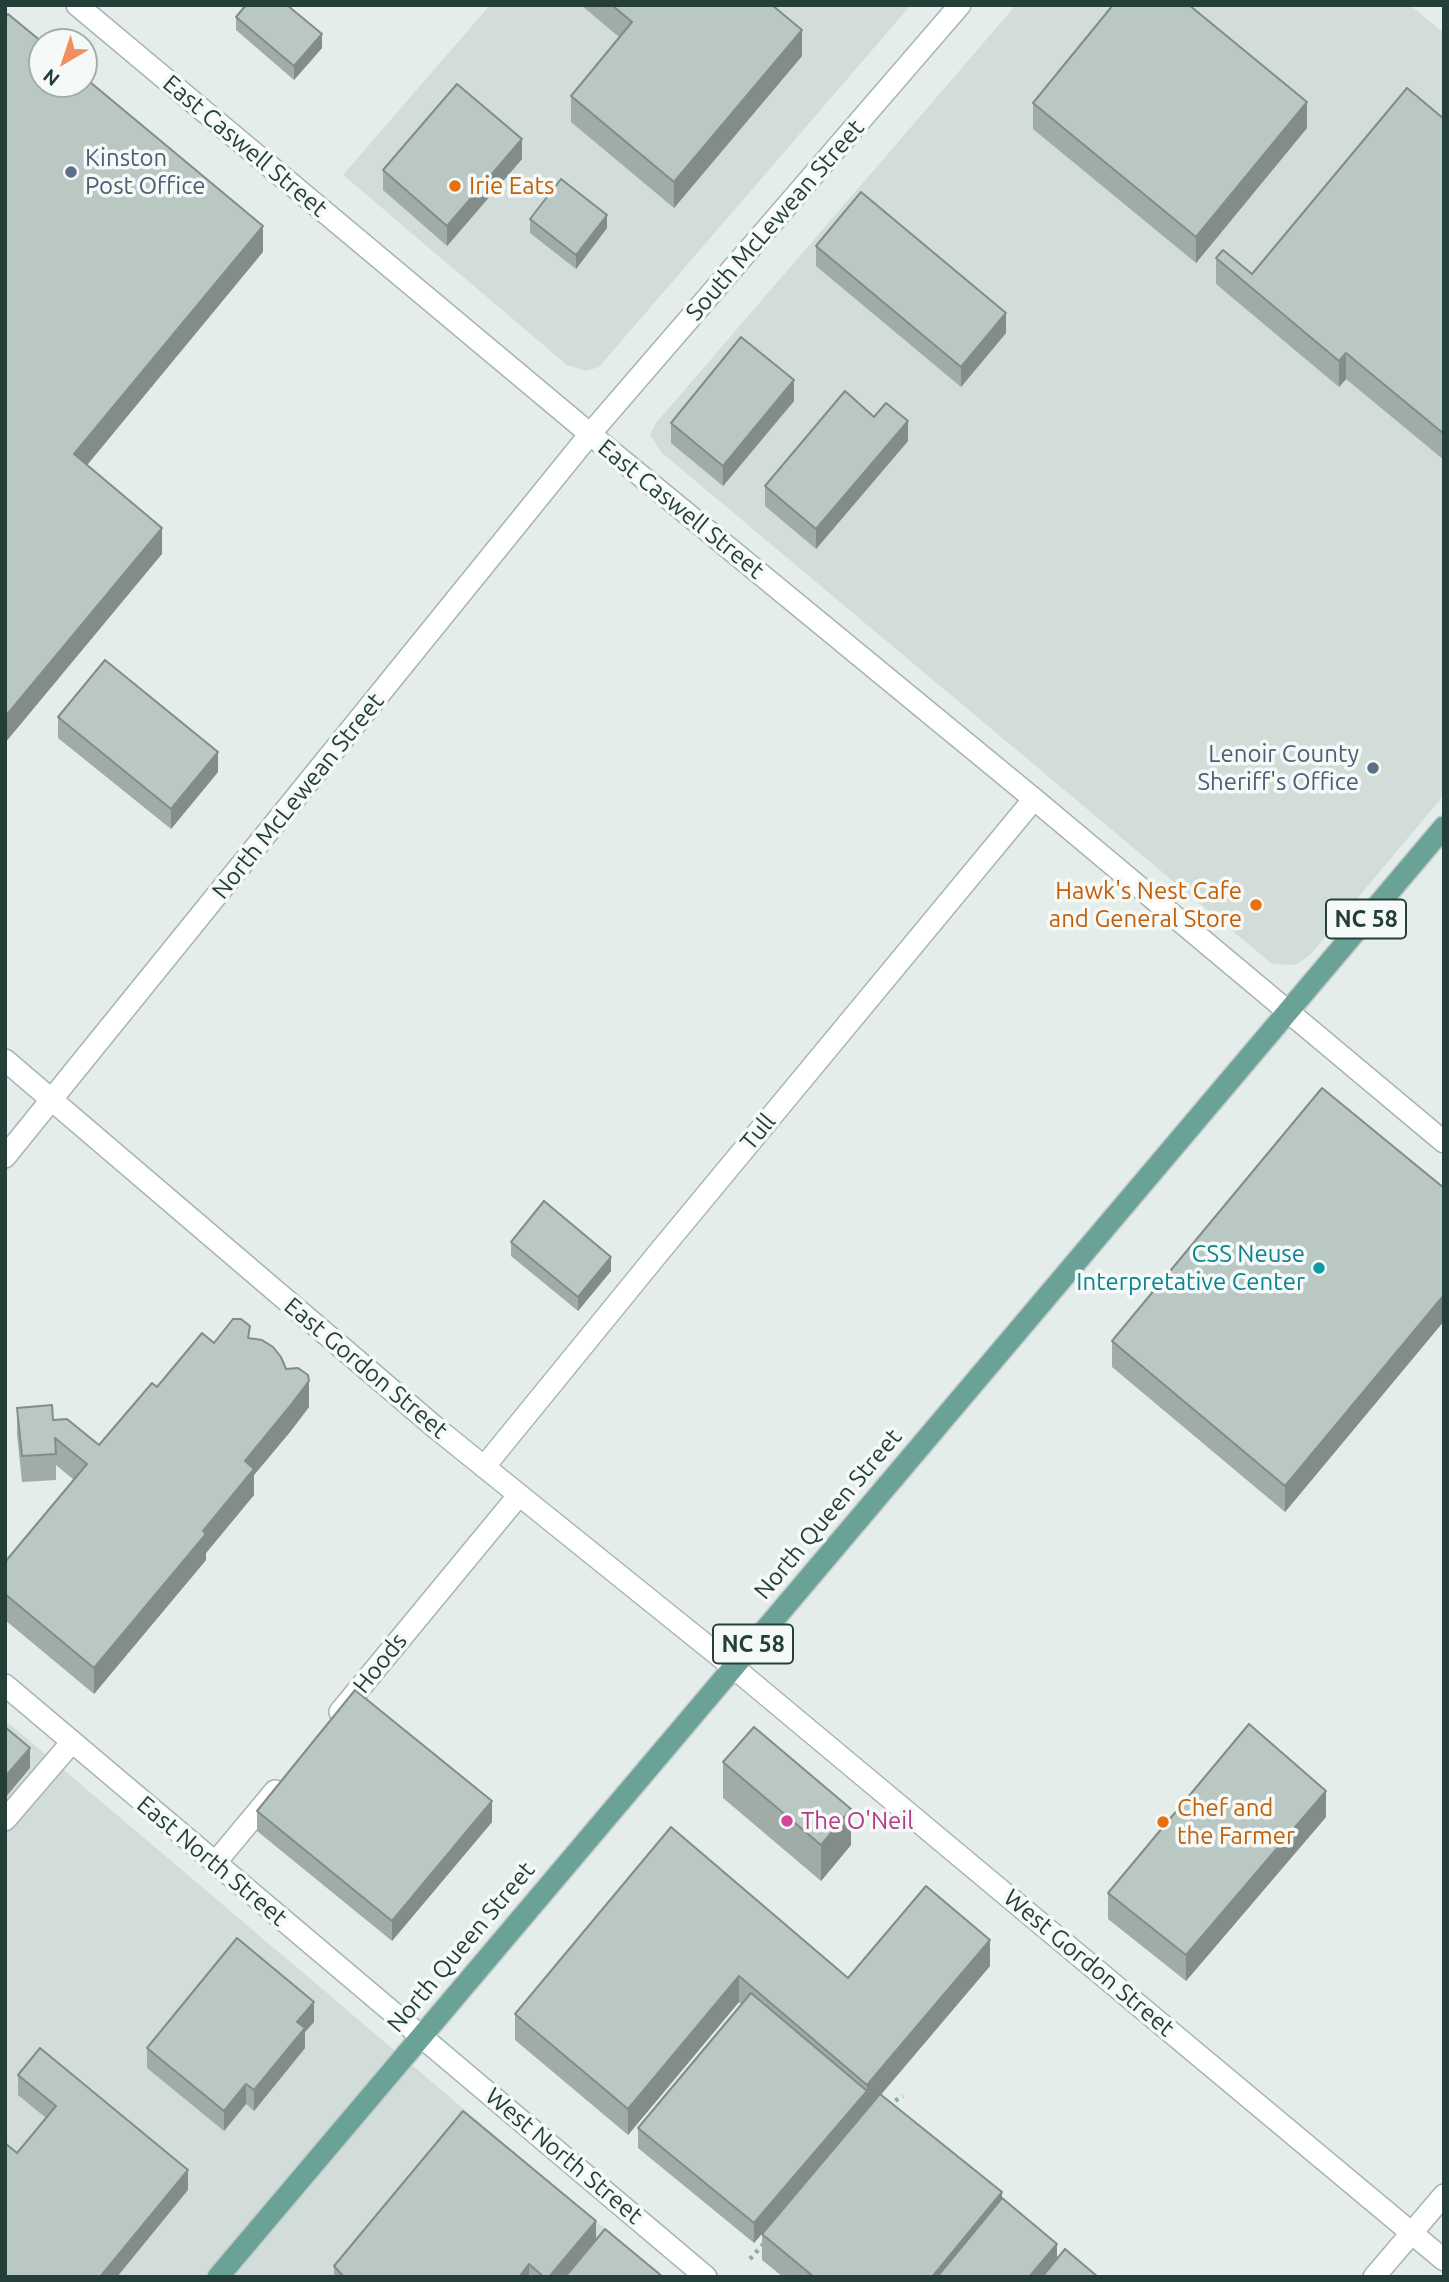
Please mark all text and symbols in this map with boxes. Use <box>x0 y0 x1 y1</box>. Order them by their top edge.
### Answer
north arrow <box>28 28 98 98</box>
text: N <box>39 65 63 91</box>
street label: East Caswell Street <box>157 69 333 223</box>
street label: South McLewean Street <box>680 114 870 326</box>
place label: Kinston Post Office <box>85 144 206 200</box>
marker: Kinston Post Office <box>63 164 79 180</box>
place label: Irie Eats <box>469 172 554 200</box>
marker: Irie Eats <box>447 178 463 194</box>
street label: East Caswell Street <box>592 433 770 585</box>
street label: North McLewean Street <box>206 687 390 905</box>
place label: Lenoir County Sheriff's Office <box>1197 740 1359 796</box>
marker: Lenoir County Sheriff's Office <box>1365 760 1381 776</box>
place label: Hawk's Nest Cafe and General Store <box>1049 877 1242 933</box>
marker: Hawk's Nest Cafe and General Store <box>1248 897 1264 913</box>
road number: NC 58 <box>1326 900 1406 938</box>
street label: Tull <box>734 1108 782 1156</box>
place label: CSS Neuse Interpretative Center <box>1076 1240 1305 1296</box>
marker: CSS Neuse Interpretative Center <box>1311 1260 1327 1276</box>
street label: East Gordon Street <box>278 1291 454 1445</box>
street label: North Queen Street <box>748 1423 908 1605</box>
road number: NC 58 <box>713 1624 793 1664</box>
street label: Hoods <box>347 1627 413 1699</box>
street label: East North Street <box>131 1790 293 1932</box>
place label: Chef and the Farmer <box>1177 1794 1295 1850</box>
place label: The O'Neil <box>801 1807 913 1835</box>
marker: The O'Neil <box>779 1813 795 1829</box>
marker: Chef and the Farmer <box>1155 1814 1171 1830</box>
street label: North Queen Street <box>381 1856 541 2038</box>
street label: West Gordon Street <box>998 1883 1180 2043</box>
street label: West North Street <box>480 2082 648 2230</box>

